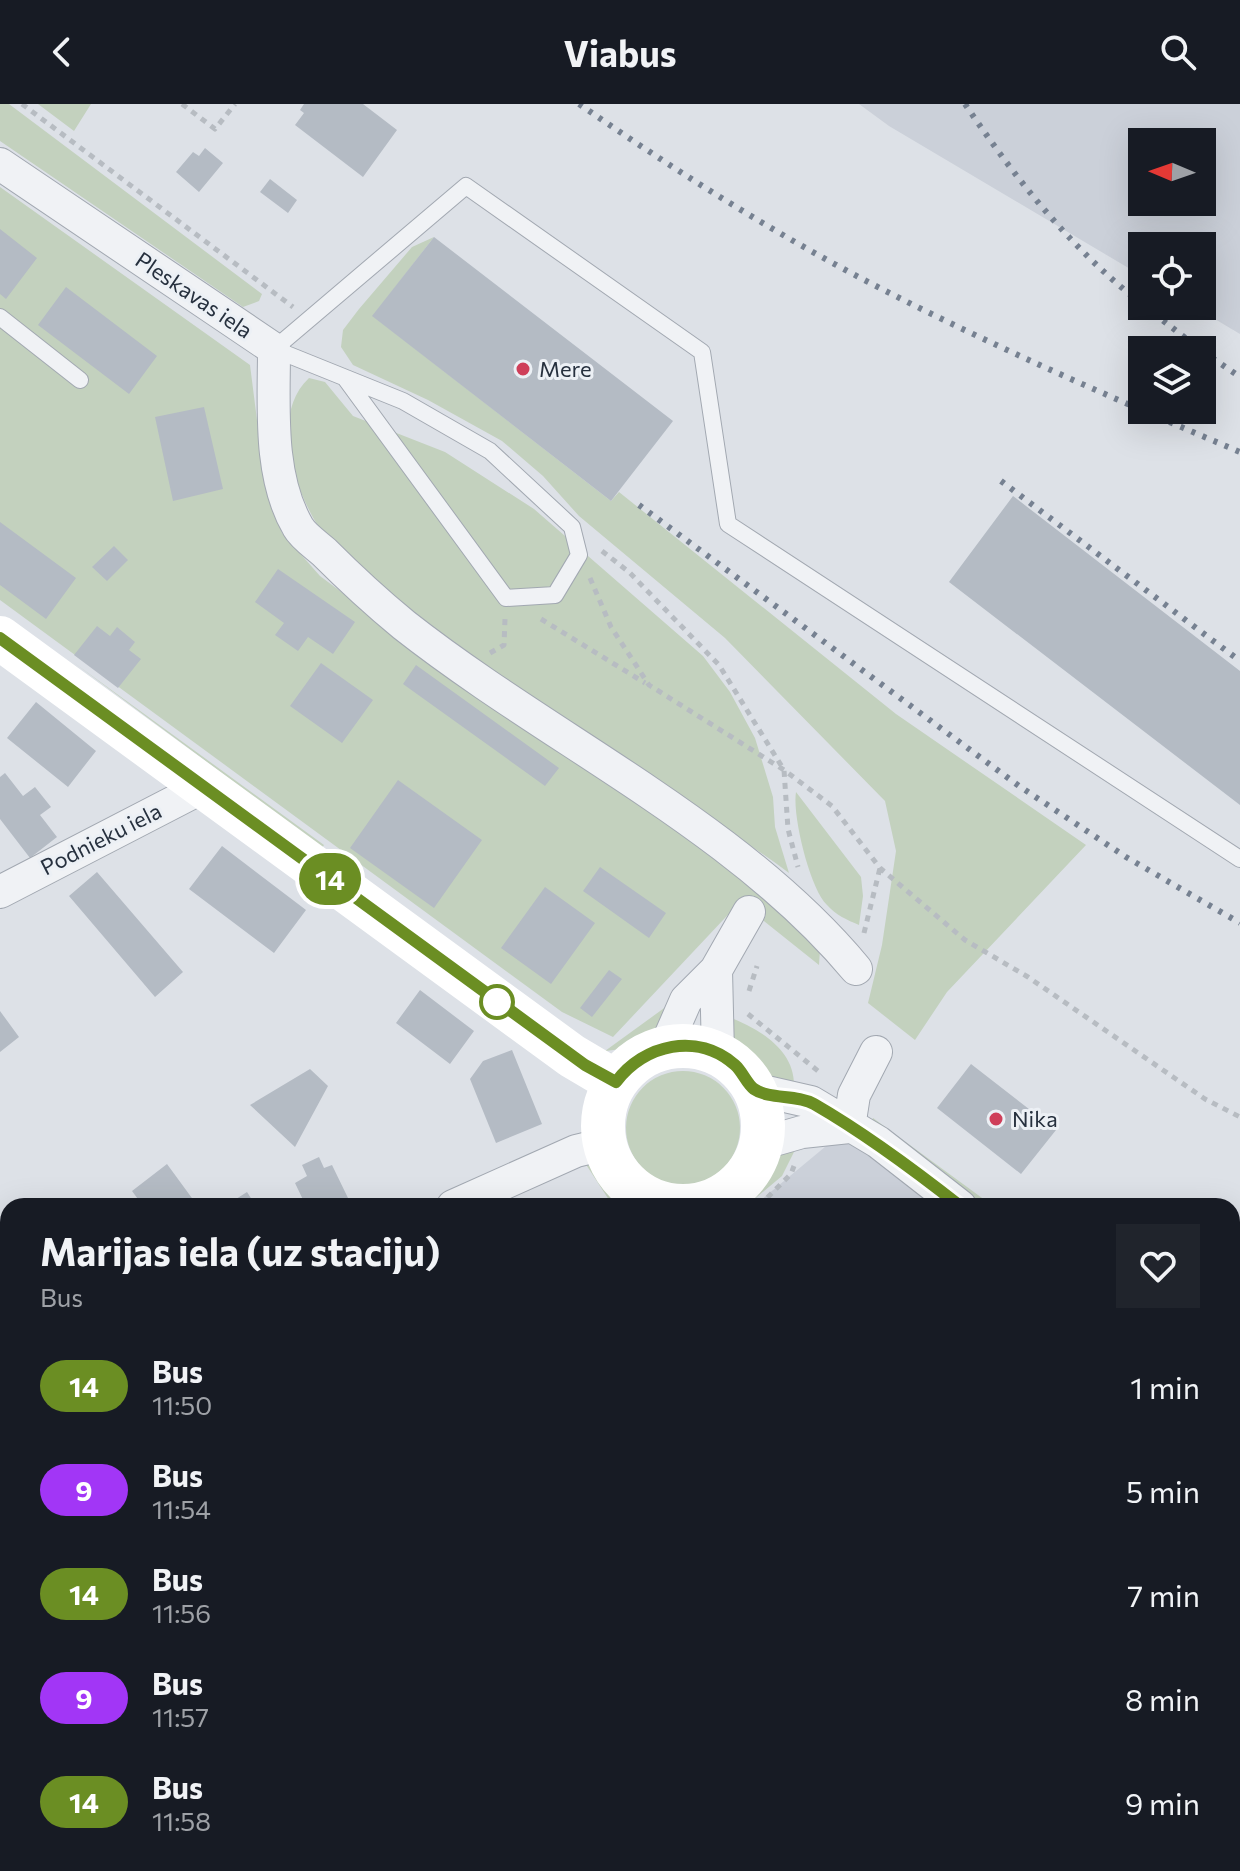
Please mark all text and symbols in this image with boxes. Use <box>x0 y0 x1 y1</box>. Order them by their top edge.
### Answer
icon: back <box>40 30 84 74</box>
text: Viabus <box>563 30 677 74</box>
icon: search <box>1156 30 1200 74</box>
north arrow <box>1128 128 1216 216</box>
map controls <box>1128 128 1216 424</box>
button: locate <box>1128 232 1216 320</box>
street label: Pleskavas iela <box>131 246 258 344</box>
button: layers <box>1128 336 1216 424</box>
place label: Mere <box>539 355 592 382</box>
marker: Mere <box>514 360 532 378</box>
street label: Podnieku iela <box>36 797 166 881</box>
line badge: 14 <box>294 853 366 905</box>
text: 14 <box>315 862 345 896</box>
unlabelled marker <box>480 985 514 1019</box>
place label: Nika <box>1012 1105 1058 1132</box>
marker: Nika <box>987 1110 1005 1128</box>
button: heart <box>1116 1224 1200 1308</box>
text: Marijas iela (uz staciju) <box>40 1227 441 1274</box>
text: Bus <box>40 1281 83 1312</box>
text: Bus <box>152 1352 203 1389</box>
text: 1 min <box>1130 1368 1200 1405</box>
text: 14 <box>69 1369 99 1403</box>
text: 11:50 <box>152 1389 212 1420</box>
text: Bus <box>152 1456 203 1493</box>
text: 5 min <box>1126 1472 1200 1509</box>
text: 9 <box>75 1473 93 1507</box>
text: 11:54 <box>152 1493 211 1524</box>
text: Bus <box>152 1560 203 1597</box>
text: 7 min <box>1127 1576 1200 1613</box>
text: 14 <box>69 1577 99 1611</box>
text: 11:56 <box>152 1597 211 1628</box>
text: Bus <box>152 1664 203 1701</box>
text: 8 min <box>1125 1680 1200 1717</box>
text: 9 <box>75 1681 93 1715</box>
text: 11:57 <box>152 1701 209 1732</box>
text: Bus <box>152 1768 203 1805</box>
text: 9 min <box>1125 1784 1200 1821</box>
text: 14 <box>69 1785 99 1819</box>
text: 11:58 <box>152 1805 211 1836</box>

